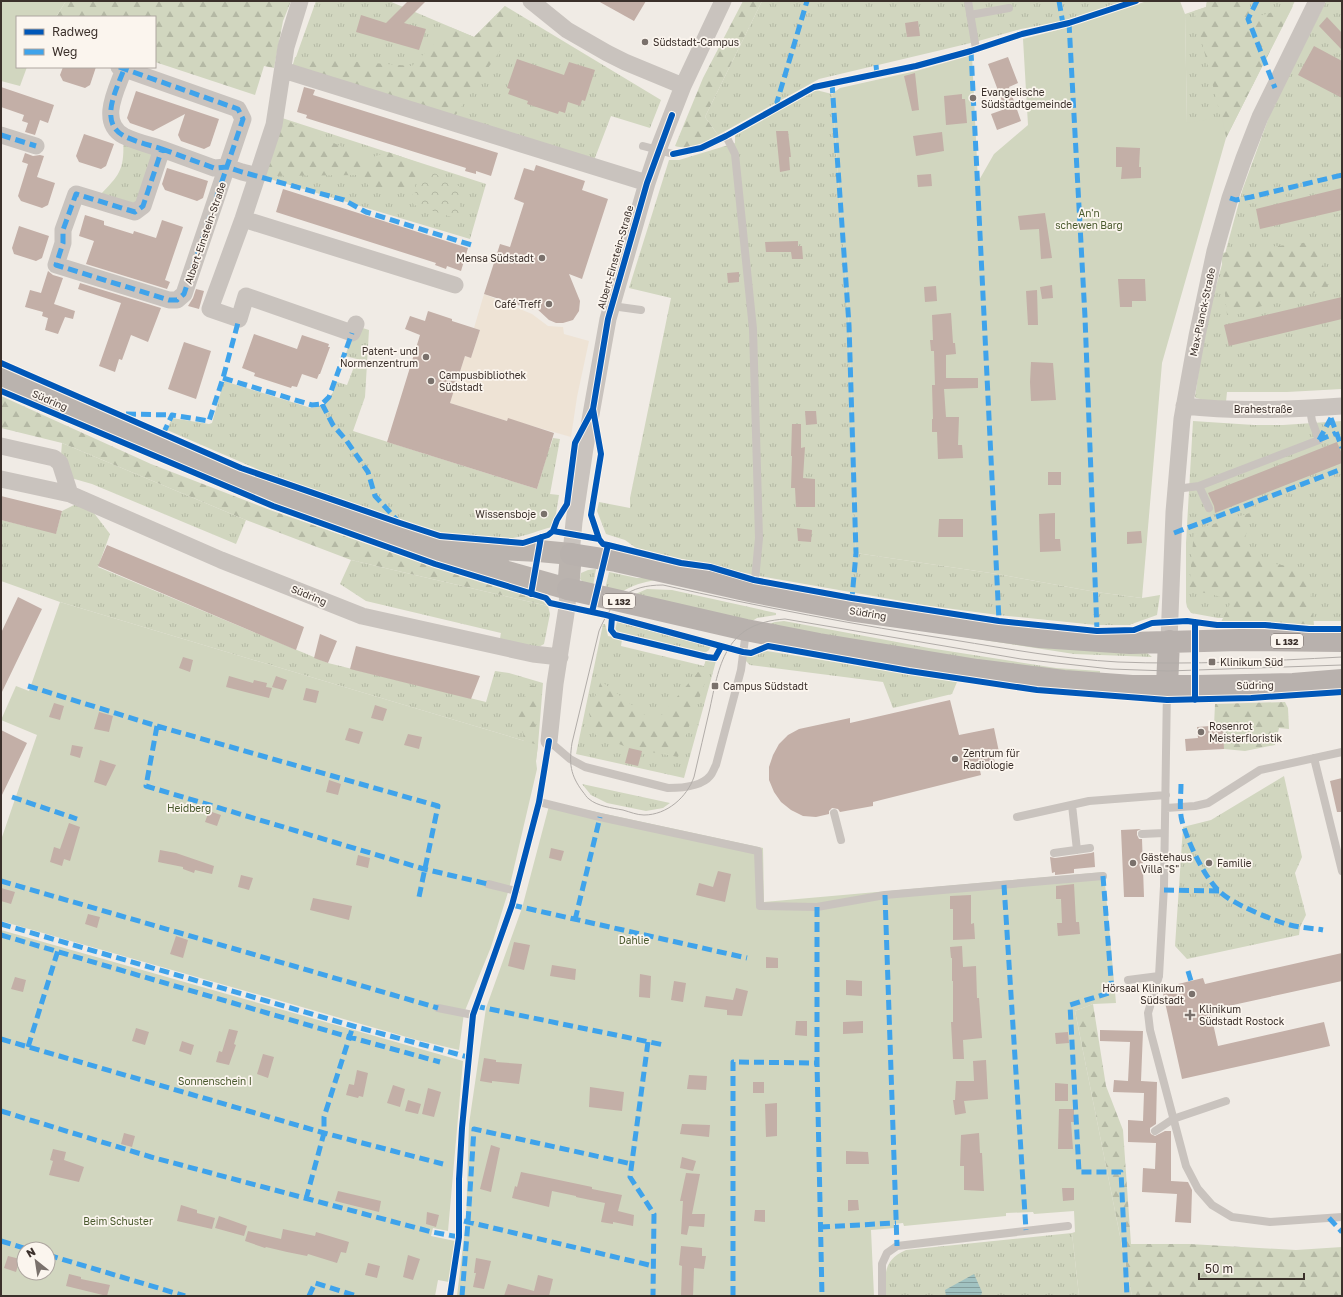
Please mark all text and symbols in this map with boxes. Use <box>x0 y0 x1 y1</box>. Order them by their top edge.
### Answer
legend <box>16 16 156 68</box>
text: Radweg <box>52 24 98 39</box>
place label: Südstadt-Campus <box>653 36 739 48</box>
marker: Südstadt-Campus <box>640 37 650 47</box>
text: Weg <box>52 44 77 59</box>
place label: Evangelische Südstadtgemeinde <box>981 86 1072 110</box>
marker: Evangelische Südstadtgemeinde <box>968 93 978 103</box>
street label: Albert-Einstein-Straße <box>182 180 228 286</box>
street label: Albert-Einstein-Straße <box>594 204 636 310</box>
park label: An'n schewen Barg <box>1055 207 1123 231</box>
place label: Mensa Südstadt <box>456 252 534 264</box>
marker: Mensa Südstadt <box>537 253 547 263</box>
street label: Max-Planck-Straße <box>1187 266 1217 357</box>
place label: Café Treff <box>495 298 541 310</box>
marker: Café Treff <box>544 299 554 309</box>
place label: Patent- und Normenzentrum <box>340 345 418 369</box>
marker: Patent- und Normenzentrum <box>421 352 431 362</box>
place label: Campusbibliothek Südstadt <box>439 369 527 393</box>
marker: Campusbibliothek Südstadt <box>426 376 436 386</box>
street label: Südring <box>30 387 70 413</box>
street label: Brahestraße <box>1234 403 1292 415</box>
place label: Wissensboje <box>475 508 536 520</box>
marker: Wissensboje <box>539 509 549 519</box>
street label: Südring <box>289 582 329 608</box>
road number: L 132 <box>603 594 635 608</box>
street label: Südring <box>849 604 887 622</box>
road number: L 132 <box>1271 634 1303 648</box>
place label: Klinikum Süd <box>1220 656 1283 668</box>
marker: Klinikum Süd <box>1207 657 1217 667</box>
street label: Südring <box>1236 679 1274 691</box>
place label: Campus Südstadt <box>723 680 808 692</box>
marker: Campus Südstadt <box>710 681 720 691</box>
place label: Rosenrot Meisterfloristik <box>1209 720 1283 744</box>
marker: Rosenrot Meisterfloristik <box>1196 727 1206 737</box>
place label: Zentrum für Radiologie <box>963 747 1020 771</box>
marker: Zentrum für Radiologie <box>950 754 960 764</box>
park label: Heidberg <box>167 802 211 814</box>
place label: Gästehaus Villa "S" <box>1141 851 1192 875</box>
place label: Familie <box>1217 857 1252 869</box>
marker: Gästehaus Villa "S" <box>1128 858 1138 868</box>
marker: Familie <box>1204 858 1214 868</box>
park label: Dahlie <box>619 934 649 946</box>
place label: Hörsaal Klinikum Südstadt <box>1102 982 1184 1006</box>
marker: Hörsaal Klinikum Südstadt <box>1187 989 1197 999</box>
place label: Klinikum Südstadt Rostock <box>1199 1003 1285 1027</box>
marker: Klinikum Südstadt Rostock <box>1184 1009 1196 1021</box>
park label: Sonnenschein I <box>178 1075 252 1087</box>
park label: Beim Schuster <box>83 1215 153 1227</box>
north arrow <box>16 1241 56 1281</box>
text: N <box>24 1244 38 1260</box>
scale bar <box>1199 1255 1304 1281</box>
text: 50 m <box>1205 1261 1233 1276</box>

